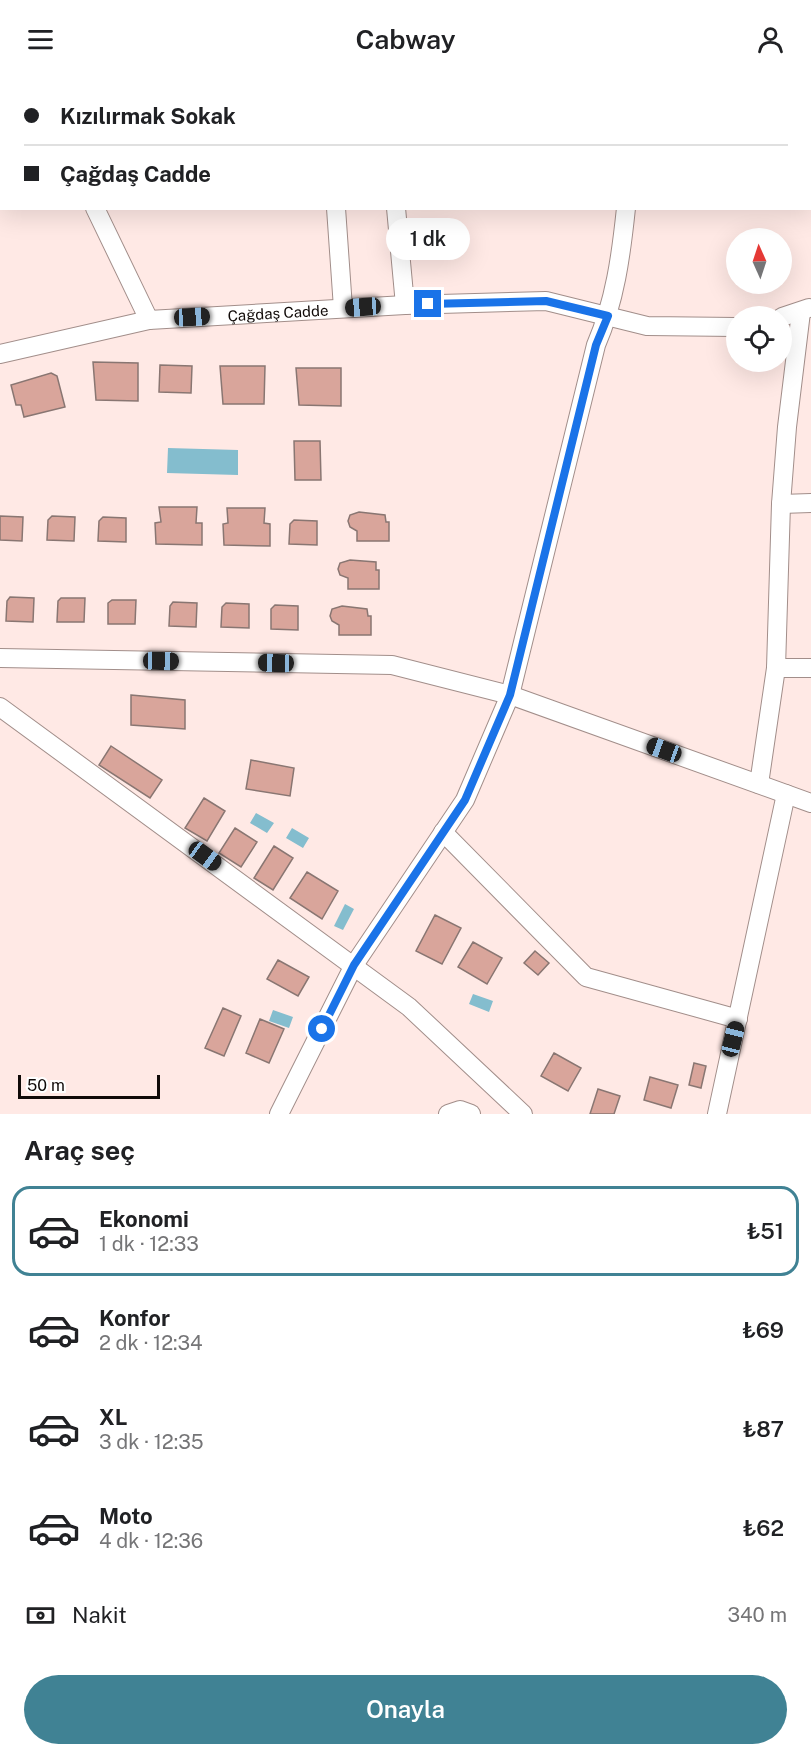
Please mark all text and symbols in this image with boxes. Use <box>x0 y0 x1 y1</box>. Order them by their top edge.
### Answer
icon: menu <box>24 23 57 56</box>
text: Cabway <box>355 23 456 55</box>
icon: person <box>754 23 787 56</box>
text: Kızılırmak Sokak <box>60 103 236 129</box>
text: Çağdaş Cadde <box>60 161 211 187</box>
callout: 1 dk <box>386 217 470 259</box>
text: 1 dk <box>410 227 446 251</box>
north arrow <box>726 228 792 294</box>
map controls <box>726 228 792 372</box>
route end <box>414 290 441 317</box>
car <box>344 297 382 317</box>
street label: Çağdaş Cadde <box>227 301 329 324</box>
button: locate <box>726 306 792 372</box>
car <box>174 307 210 327</box>
car <box>143 652 179 670</box>
car <box>258 654 294 672</box>
car <box>644 735 684 765</box>
car <box>185 838 225 874</box>
route start <box>308 1015 335 1042</box>
car <box>720 1019 746 1059</box>
scale bar <box>18 1072 160 1100</box>
text: 50 m <box>27 1076 65 1095</box>
text: Araç seç <box>24 1134 135 1166</box>
icon: car <box>27 1204 81 1258</box>
text: Ekonomi <box>99 1206 189 1232</box>
text: ₺51 <box>747 1218 784 1244</box>
text: 1 dk · 12:33 <box>99 1232 199 1256</box>
icon: car <box>27 1303 81 1357</box>
text: Konfor <box>99 1305 170 1331</box>
text: ₺69 <box>742 1317 784 1343</box>
text: 2 dk · 12:34 <box>99 1331 203 1355</box>
icon: car <box>27 1402 81 1456</box>
text: XL <box>99 1404 127 1430</box>
text: ₺87 <box>743 1416 784 1442</box>
text: 3 dk · 12:35 <box>99 1430 204 1454</box>
icon: car <box>27 1501 81 1555</box>
text: Moto <box>99 1503 153 1529</box>
text: ₺62 <box>743 1515 784 1541</box>
text: 4 dk · 12:36 <box>99 1529 203 1553</box>
icon: cash <box>24 1599 57 1632</box>
text: Nakit <box>72 1602 127 1628</box>
text: 340 m <box>727 1603 787 1627</box>
button: Onayla <box>24 1675 787 1744</box>

